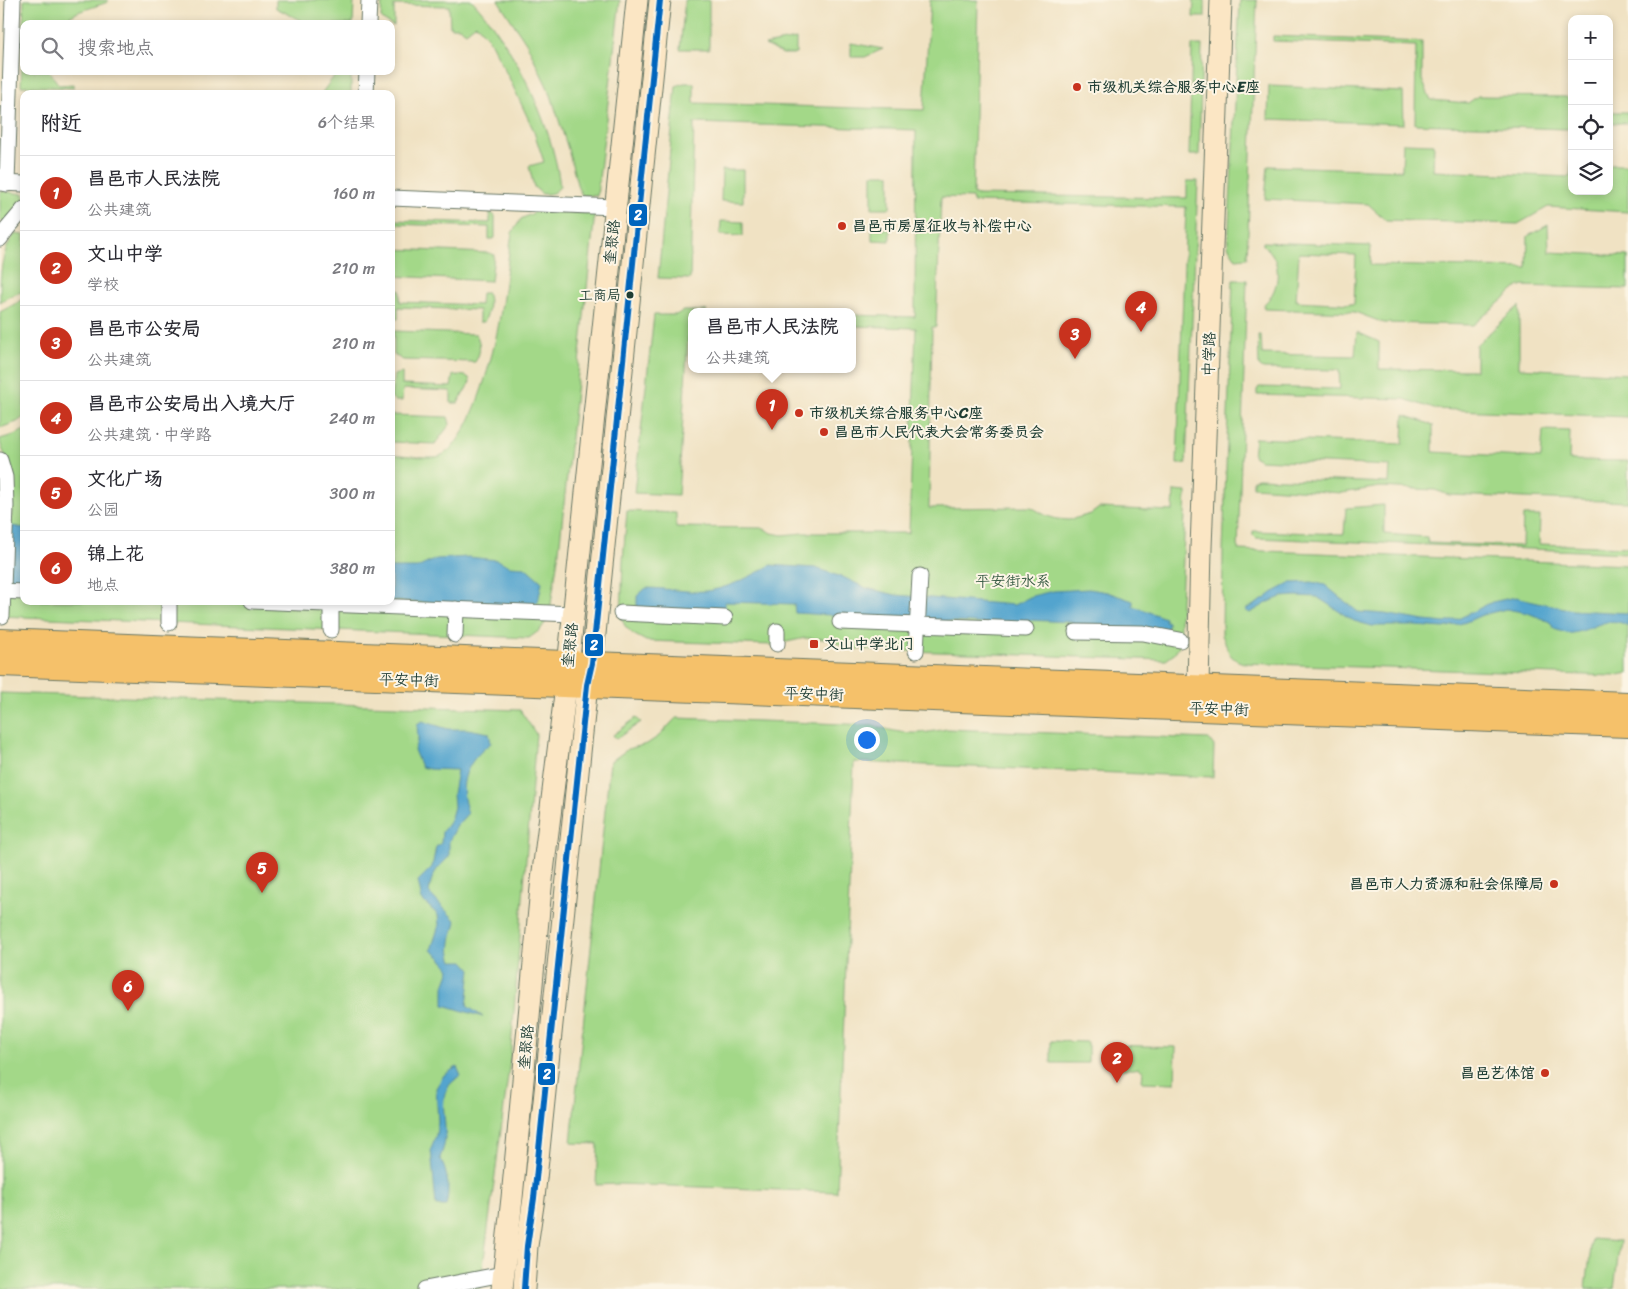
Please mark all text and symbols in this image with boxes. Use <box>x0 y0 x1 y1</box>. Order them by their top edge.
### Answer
map controls <box>1568 15 1613 195</box>
button: + <box>1568 15 1613 60</box>
search box <box>20 20 395 75</box>
text: 搜索地点 <box>78 31 154 64</box>
icon: search <box>38 34 66 62</box>
button: − <box>1568 60 1613 105</box>
place label: 市级机关综合服务中心E座 <box>1087 74 1260 100</box>
marker: 市级机关综合服务中心E座 <box>1071 81 1083 93</box>
text: 附近 <box>40 104 82 142</box>
button: locate <box>1568 105 1613 150</box>
text: 6个结果 <box>318 108 375 137</box>
button: layers <box>1568 150 1613 195</box>
text: 昌邑市人民法院 <box>87 162 220 195</box>
text: 1 <box>53 179 59 208</box>
text: 160 m <box>332 179 375 208</box>
text: 公共建筑 <box>87 195 151 224</box>
line badge: 2 <box>628 203 648 227</box>
text: 2 <box>633 203 643 228</box>
place label: 昌邑市房屋征收与补偿中心 <box>852 213 1032 239</box>
street label: 奎聚路 <box>597 218 627 266</box>
marker: 昌邑市房屋征收与补偿中心 <box>836 220 848 232</box>
text: 文山中学 <box>87 237 163 270</box>
text: 2 <box>51 254 61 283</box>
text: 210 m <box>332 254 375 283</box>
text: 学校 <box>87 270 119 299</box>
place label: 工商局 <box>579 283 621 308</box>
marker: 工商局 <box>625 290 635 300</box>
pin: 4 <box>1125 291 1157 332</box>
popup <box>688 308 856 373</box>
text: 昌邑市人民法院 <box>705 310 839 343</box>
text: 昌邑市公安局 <box>87 312 201 345</box>
pin: 3 <box>1059 318 1091 359</box>
text: 3 <box>52 329 60 358</box>
text: 210 m <box>332 329 375 358</box>
street label: 中学路 <box>1195 331 1223 377</box>
text: 公共建筑 <box>705 343 770 372</box>
text: 公共建筑 <box>87 345 151 374</box>
text: 昌邑市公安局出入境大厅 <box>87 387 296 420</box>
pin: 1 <box>756 389 788 430</box>
place label: 市级机关综合服务中心C座 <box>809 400 983 426</box>
text: 4 <box>51 404 61 433</box>
text: 240 m <box>329 404 375 433</box>
marker: 市级机关综合服务中心C座 <box>793 407 805 419</box>
place label: 昌邑市人民代表大会常务委员会 <box>834 419 1044 445</box>
text: 公共建筑 · 中学路 <box>87 420 212 449</box>
marker: 昌邑市人民代表大会常务委员会 <box>818 426 830 438</box>
text: 文化广场 <box>87 462 163 495</box>
text: 5 <box>51 479 61 508</box>
text: 300 m <box>330 479 375 508</box>
text: 公园 <box>87 495 119 524</box>
text: 锦上花 <box>87 537 144 570</box>
text: 6 <box>51 554 61 583</box>
text: 380 m <box>330 554 375 583</box>
park label: 平安街水系 <box>975 568 1051 594</box>
text: 地点 <box>87 570 119 599</box>
street label: 奎聚路 <box>555 621 585 669</box>
place label: 文山中学北门 <box>824 631 914 657</box>
line badge: 2 <box>584 633 604 657</box>
text: 2 <box>589 633 599 658</box>
marker: 文山中学北门 <box>808 638 820 650</box>
street label: 平安中街 <box>379 666 439 694</box>
street label: 平安中街 <box>784 680 844 708</box>
street label: 平安中街 <box>1189 695 1249 723</box>
your location <box>854 727 880 753</box>
pin: 5 <box>246 852 278 893</box>
place label: 昌邑市人力资源和社会保障局 <box>1349 871 1544 897</box>
marker: 昌邑市人力资源和社会保障局 <box>1548 878 1560 890</box>
pin: 6 <box>112 970 144 1011</box>
street label: 奎聚路 <box>511 1023 541 1071</box>
pin: 2 <box>1101 1042 1133 1083</box>
place label: 昌邑艺体馆 <box>1460 1060 1535 1086</box>
line badge: 2 <box>537 1062 556 1086</box>
text: 2 <box>542 1062 552 1087</box>
marker: 昌邑艺体馆 <box>1539 1067 1551 1079</box>

